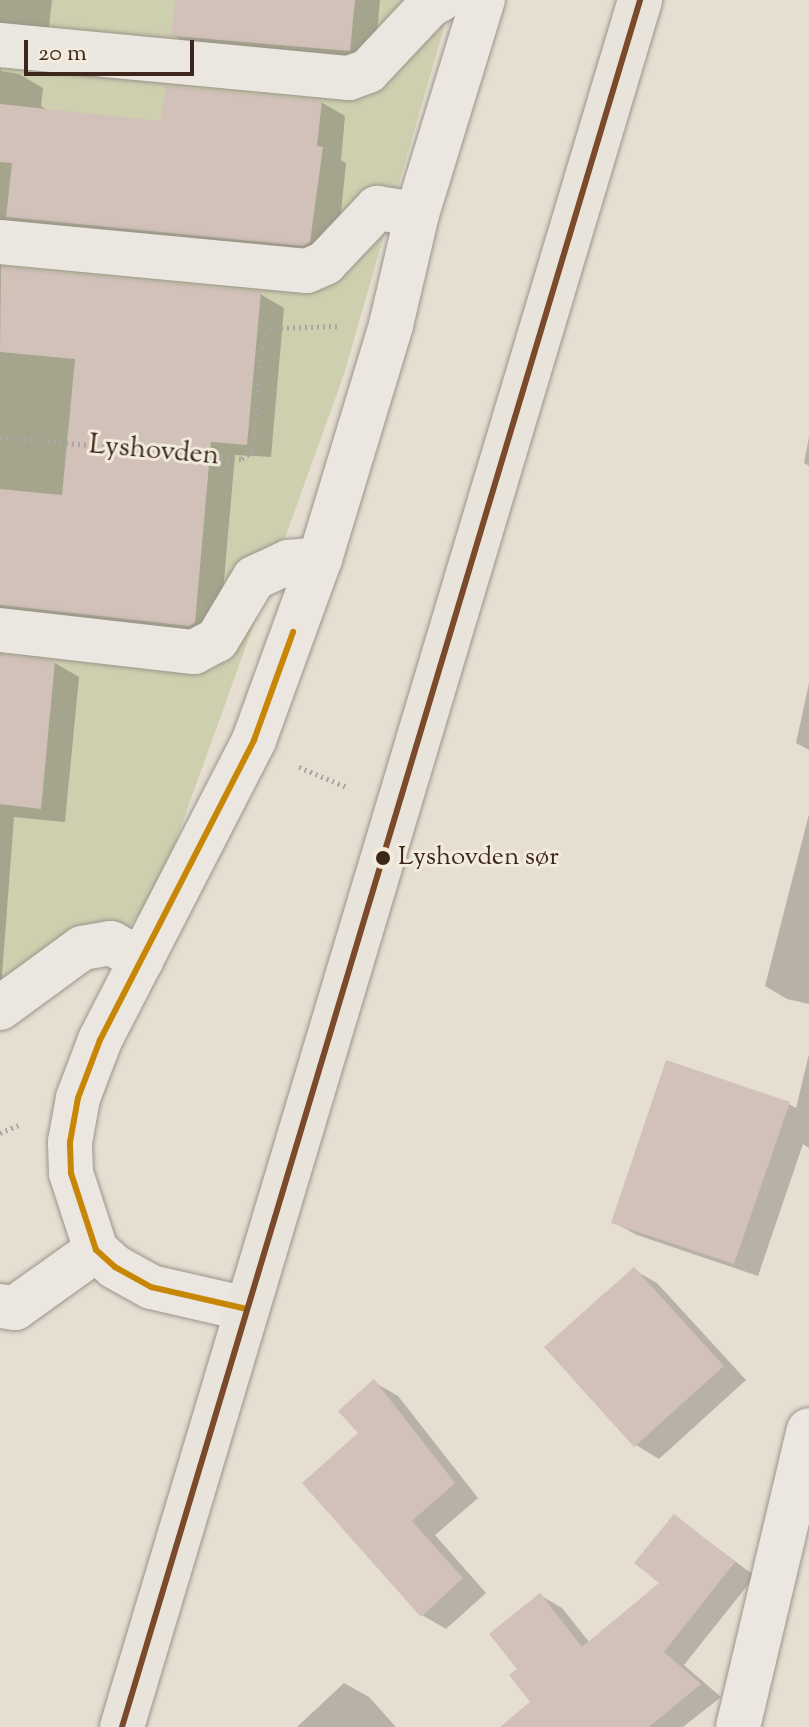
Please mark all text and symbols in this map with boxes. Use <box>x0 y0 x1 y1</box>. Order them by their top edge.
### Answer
scale bar <box>28 24 198 74</box>
text: 20 m <box>38 37 87 71</box>
street label: Lyshovden <box>87 429 221 473</box>
place label: Lyshovden sør <box>398 842 559 874</box>
marker: Lyshovden sør <box>375 850 391 866</box>

